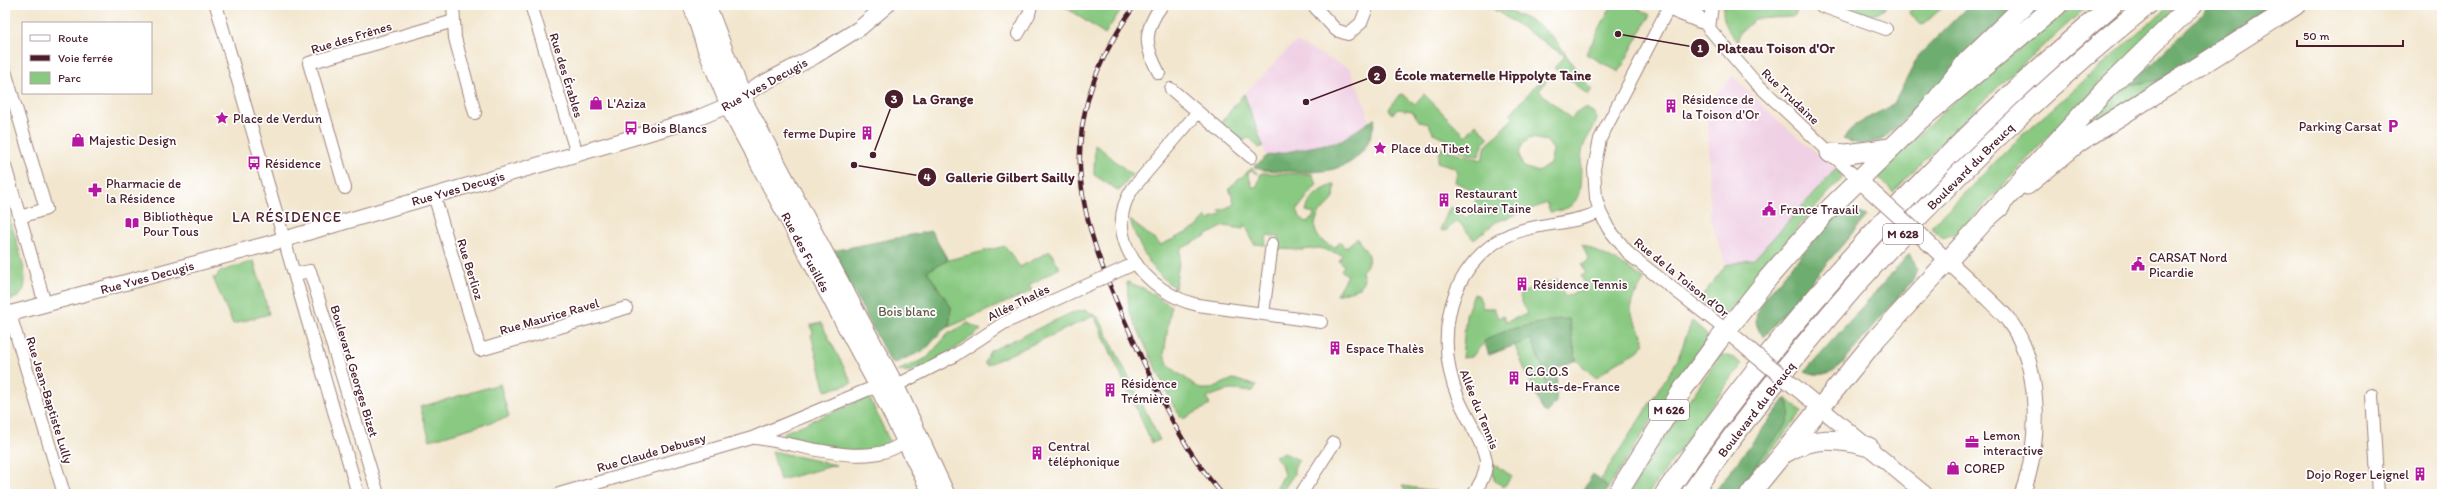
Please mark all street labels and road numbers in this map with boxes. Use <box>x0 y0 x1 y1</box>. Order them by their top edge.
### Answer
street label: Rue des Frênes <box>309 18 394 57</box>
street label: Rue des Érables <box>547 31 587 119</box>
street label: Rue Yves Decugis <box>719 54 810 114</box>
street label: Rue Trudaine <box>1759 65 1823 128</box>
street label: Boulevard du Breucq <box>1924 120 2017 213</box>
street label: Rue Yves Decugis <box>410 168 507 209</box>
street label: Rue des Fusillés <box>778 210 833 295</box>
road number: M 628 <box>1883 224 1923 244</box>
street label: Rue de la Toison d'Or <box>1631 234 1733 321</box>
street label: Rue Berlioz <box>454 237 487 302</box>
street label: Rue Yves Decugis <box>99 258 196 297</box>
street label: Allée Thalès <box>985 281 1052 324</box>
street label: Rue Maurice Ravel <box>498 295 601 338</box>
street label: Boulevard Georges Bizet <box>327 303 382 439</box>
street label: Rue Jean-Baptiste Lully <box>23 335 76 466</box>
street label: Boulevard du Breucq <box>1715 359 1798 460</box>
street label: Allée du Tennis <box>1457 367 1502 452</box>
road number: M 626 <box>1649 400 1689 420</box>
street label: Rue Claude Debussy <box>595 430 707 475</box>

